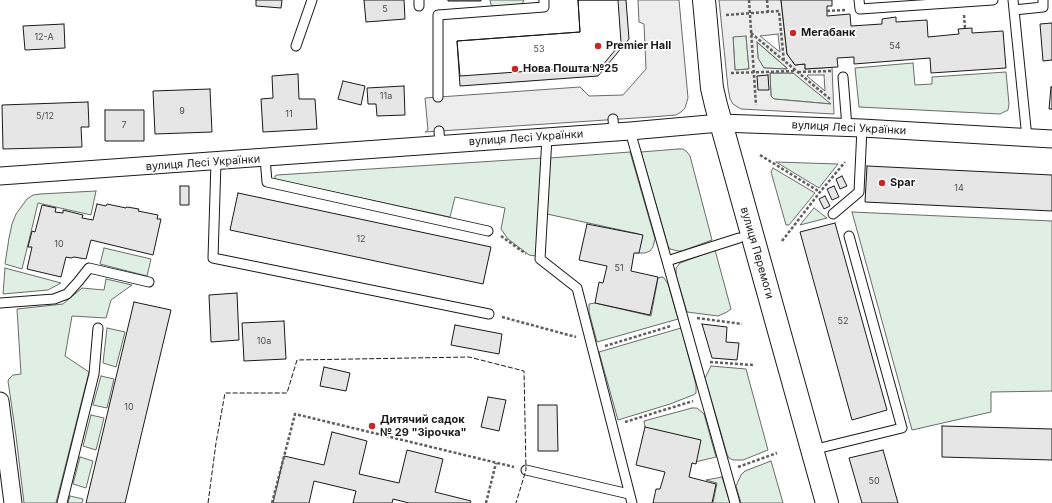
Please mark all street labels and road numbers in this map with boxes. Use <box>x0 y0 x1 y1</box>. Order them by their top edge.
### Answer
street label: вулиця Лесі Українки <box>791 118 907 138</box>
street label: вулиця Лесі Українки <box>468 127 584 149</box>
street label: вулиця Лесі Українки <box>145 152 261 174</box>
street label: вулиця Перемоги <box>738 206 776 300</box>

